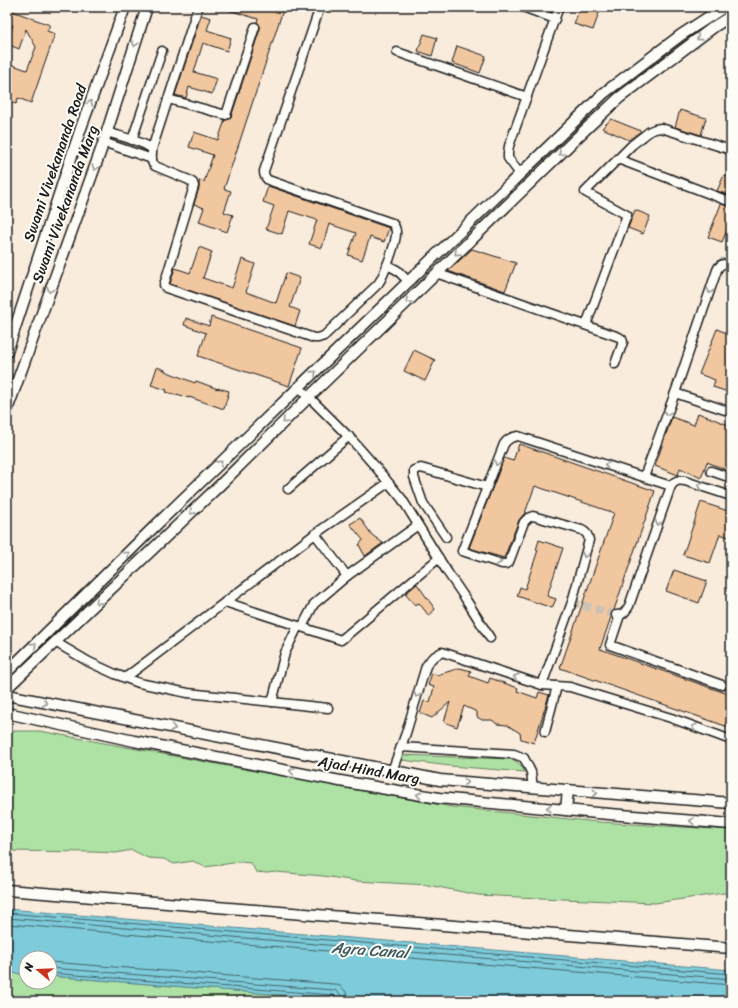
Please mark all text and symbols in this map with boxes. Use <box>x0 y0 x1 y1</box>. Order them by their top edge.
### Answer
one-way arrow <box>696 33 703 40</box>
one-way arrow <box>131 40 140 47</box>
street label: Swami Vivekananda Road <box>16 80 95 245</box>
one-way arrow <box>86 100 94 107</box>
street label: Swami Vivekananda Marg <box>24 121 106 287</box>
one-way arrow <box>558 148 566 156</box>
one-way arrow <box>91 164 99 171</box>
one-way arrow <box>454 248 462 256</box>
one-way arrow <box>47 286 55 293</box>
one-way arrow <box>706 287 715 294</box>
one-way arrow <box>405 296 413 304</box>
one-way arrow <box>309 370 317 377</box>
one-way arrow <box>664 410 672 417</box>
one-way arrow <box>282 416 290 424</box>
one-way arrow <box>494 458 502 466</box>
one-way arrow <box>215 460 223 468</box>
one-way arrow <box>603 461 610 470</box>
one-way arrow <box>697 482 704 491</box>
one-way arrow <box>189 507 197 515</box>
one-way arrow <box>655 519 663 526</box>
one-way arrow <box>122 551 130 559</box>
one-way arrow <box>581 551 590 558</box>
one-way arrow <box>496 558 502 566</box>
one-way arrow <box>95 597 103 604</box>
one-way arrow <box>29 642 37 650</box>
one-way arrow <box>513 673 520 681</box>
one-way arrow <box>413 691 422 698</box>
one-way arrow <box>42 698 48 706</box>
one-way arrow <box>170 723 176 731</box>
one-way arrow <box>691 723 698 731</box>
street label: Ajad Hind Marg <box>315 748 422 792</box>
one-way arrow <box>288 768 295 776</box>
one-way arrow <box>463 777 469 786</box>
one-way arrow <box>592 788 598 797</box>
one-way arrow <box>416 791 423 799</box>
one-way arrow <box>546 804 552 813</box>
one-way arrow <box>689 817 695 826</box>
water label: Agra Canal <box>330 933 413 967</box>
north arrow <box>18 950 58 990</box>
text: N <box>18 960 39 975</box>

